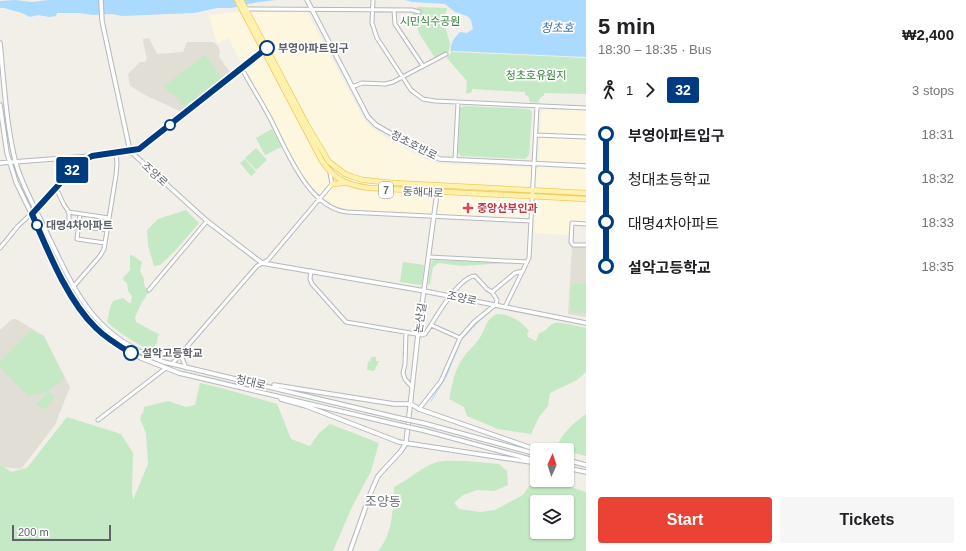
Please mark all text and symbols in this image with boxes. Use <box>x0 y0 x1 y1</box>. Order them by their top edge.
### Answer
text: 5 min <box>598 14 655 39</box>
park label: 시민식수공원 <box>400 15 460 27</box>
water label: 청초호 <box>540 21 575 35</box>
text: ₩2,400 <box>902 26 954 43</box>
marker: 부영아파트입구 <box>259 40 275 56</box>
place label: 부영아파트입구 <box>278 42 349 54</box>
text: 18:30 – 18:35 · Bus <box>598 42 711 57</box>
park label: 청초호유원지 <box>506 69 566 81</box>
icon: walk <box>598 79 620 101</box>
icon: forward <box>639 79 661 101</box>
text: 32 <box>675 82 691 98</box>
text: 1 <box>626 83 633 98</box>
text: 3 stops <box>912 83 954 98</box>
unlabelled marker <box>164 119 176 131</box>
text: 부영아파트입구 <box>628 127 725 144</box>
text: 18:31 <box>921 127 954 142</box>
street label: 청초호반로 <box>389 128 439 162</box>
line badge: 32 <box>54 157 90 183</box>
street label: 조양로 <box>140 159 170 189</box>
text: 32 <box>64 162 80 178</box>
text: 청대초등학교 <box>628 171 711 188</box>
text: 18:32 <box>921 171 954 186</box>
road number: 7 <box>379 182 393 198</box>
street label: 동해대로 <box>402 185 444 199</box>
marker: 중앙산부인과 <box>462 202 474 214</box>
place label: 중앙산부인과 <box>477 202 538 214</box>
text: 대명4차아파트 <box>628 215 719 232</box>
text: 18:33 <box>921 215 954 230</box>
marker: 대명4차아파트 <box>31 219 43 231</box>
place label: 대명4차아파트 <box>46 219 113 231</box>
text: 설악고등학교 <box>628 259 711 276</box>
text: 18:35 <box>921 259 954 274</box>
street label: 조양로 <box>446 289 478 307</box>
street label: 논산길 <box>412 302 428 334</box>
marker: 설악고등학교 <box>123 345 139 361</box>
place label: 설악고등학교 <box>142 347 203 359</box>
street label: 청대로 <box>235 373 267 391</box>
north arrow <box>530 443 574 487</box>
map controls <box>530 443 574 539</box>
district label: 조양동 <box>365 494 401 509</box>
button: layers <box>530 495 574 539</box>
button: Start <box>598 497 772 543</box>
button: Tickets <box>780 497 954 543</box>
scale bar <box>12 523 111 542</box>
text: 200 m <box>18 526 49 538</box>

